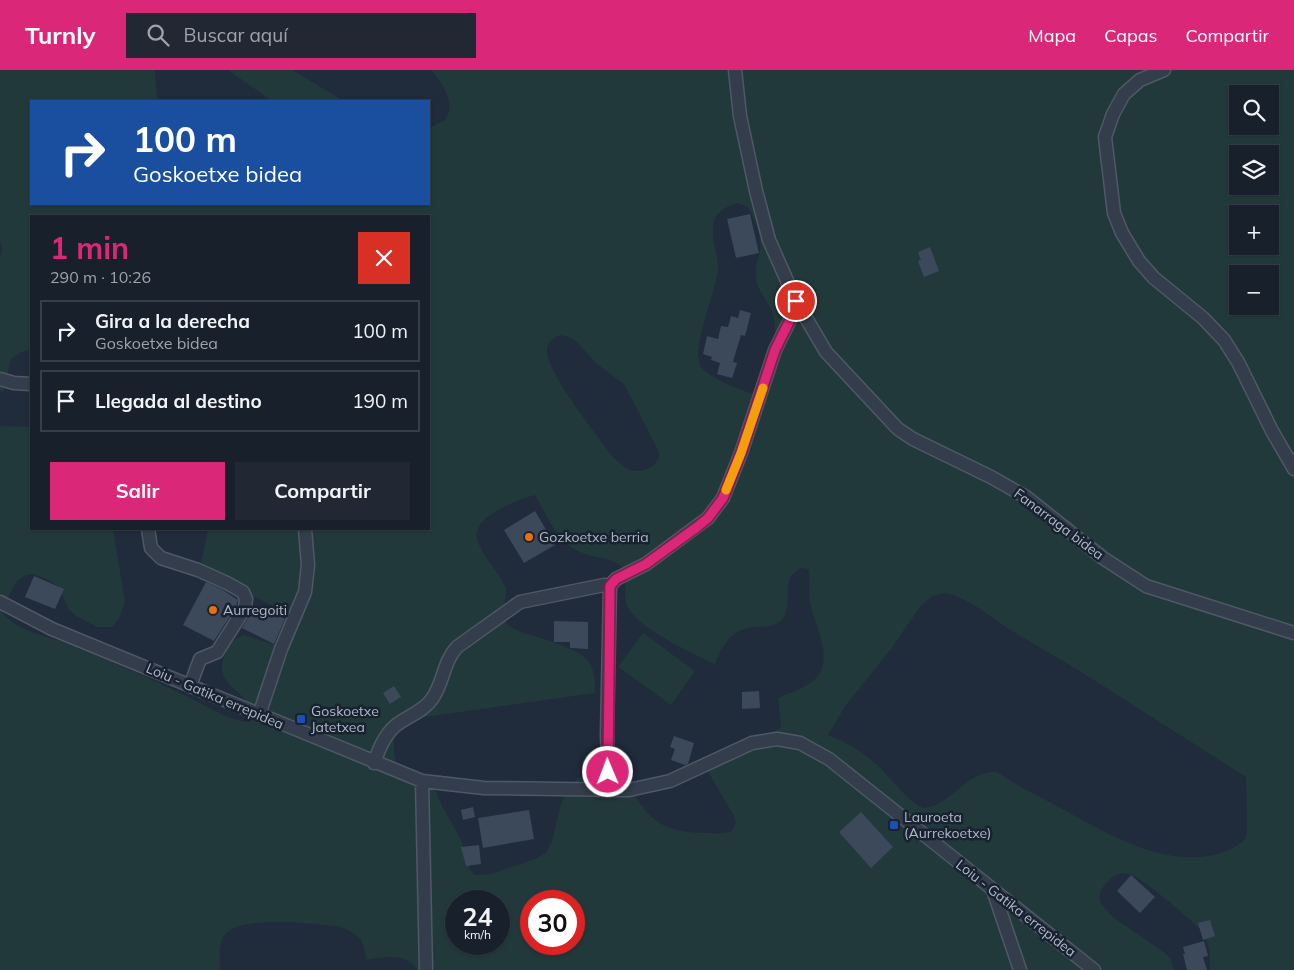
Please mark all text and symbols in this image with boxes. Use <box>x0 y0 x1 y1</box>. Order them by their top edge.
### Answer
search box <box>126 13 476 58</box>
text: Turnly <box>25 20 96 50</box>
icon: search <box>144 21 172 49</box>
text: Buscar aquí <box>184 23 288 47</box>
text: Mapa <box>1028 24 1076 47</box>
text: Capas <box>1104 24 1158 47</box>
text: Compartir <box>1186 24 1269 47</box>
map controls <box>1229 85 1279 315</box>
button: search <box>1229 85 1279 135</box>
text: 100 m <box>133 117 237 161</box>
icon: right <box>50 120 115 185</box>
button: layers <box>1229 145 1279 195</box>
text: Goskoetxe bidea <box>133 160 302 188</box>
button: + <box>1229 205 1279 255</box>
text: 1 min <box>50 229 129 267</box>
button: close <box>358 232 410 284</box>
button: − <box>1229 265 1279 315</box>
text: 290 m · 10:26 <box>50 267 151 287</box>
pin <box>775 280 817 322</box>
icon: arrive <box>782 287 810 315</box>
text: Gira a la derecha <box>95 309 250 333</box>
icon: right <box>52 317 80 345</box>
text: 100 m <box>352 319 408 343</box>
text: Goskoetxe bidea <box>95 333 218 353</box>
icon: arrive <box>52 387 80 415</box>
text: Llegada al destino <box>95 389 262 413</box>
text: 190 m <box>352 389 408 413</box>
button: Salir <box>50 462 225 520</box>
button: Compartir <box>235 462 410 520</box>
street label: Fanarraga bidea <box>1011 484 1107 564</box>
place label: Gozkoetxe berria <box>539 528 649 546</box>
marker: Gozkoetxe berria <box>523 531 535 543</box>
place label: Aurregoiti <box>223 601 287 619</box>
marker: Aurregoiti <box>207 604 219 616</box>
street label: Loiu - Gatika errepidea <box>143 659 287 733</box>
place label: Goskoetxe Jatetxea <box>311 702 379 736</box>
marker: Goskoetxe Jatetxea <box>295 713 307 725</box>
position arrow <box>581 745 633 797</box>
place label: Lauroeta (Aurrekoetxe) <box>904 808 991 842</box>
marker: Lauroeta (Aurrekoetxe) <box>888 819 900 831</box>
street label: Loiu - Gatika errepidea <box>952 855 1080 961</box>
speed limit sign: 30 <box>520 890 585 955</box>
text: 24 <box>462 901 493 932</box>
text: km/h <box>464 927 491 942</box>

